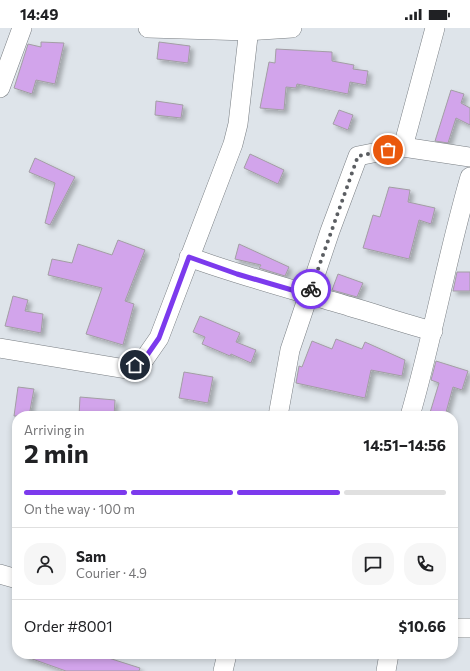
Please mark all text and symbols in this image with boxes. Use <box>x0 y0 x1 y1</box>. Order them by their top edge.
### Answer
text: 14:49 <box>20 5 58 23</box>
pin <box>371 133 405 167</box>
icon: bag <box>377 139 399 161</box>
courier <box>291 269 331 309</box>
icon: bike <box>300 278 322 300</box>
pin <box>118 348 152 382</box>
icon: home <box>124 354 146 376</box>
text: Arriving in <box>24 422 84 438</box>
text: 14:51–14:56 <box>363 436 446 454</box>
text: 2 min <box>24 437 89 468</box>
text: On the way · 100 m <box>24 501 135 517</box>
button: person <box>24 543 66 585</box>
button: chat <box>352 543 394 585</box>
button: phone <box>404 543 446 585</box>
text: Sam <box>76 547 106 565</box>
text: Courier · 4.9 <box>76 565 147 581</box>
text: Order #8001 <box>24 617 113 635</box>
text: $10.66 <box>399 617 446 635</box>

